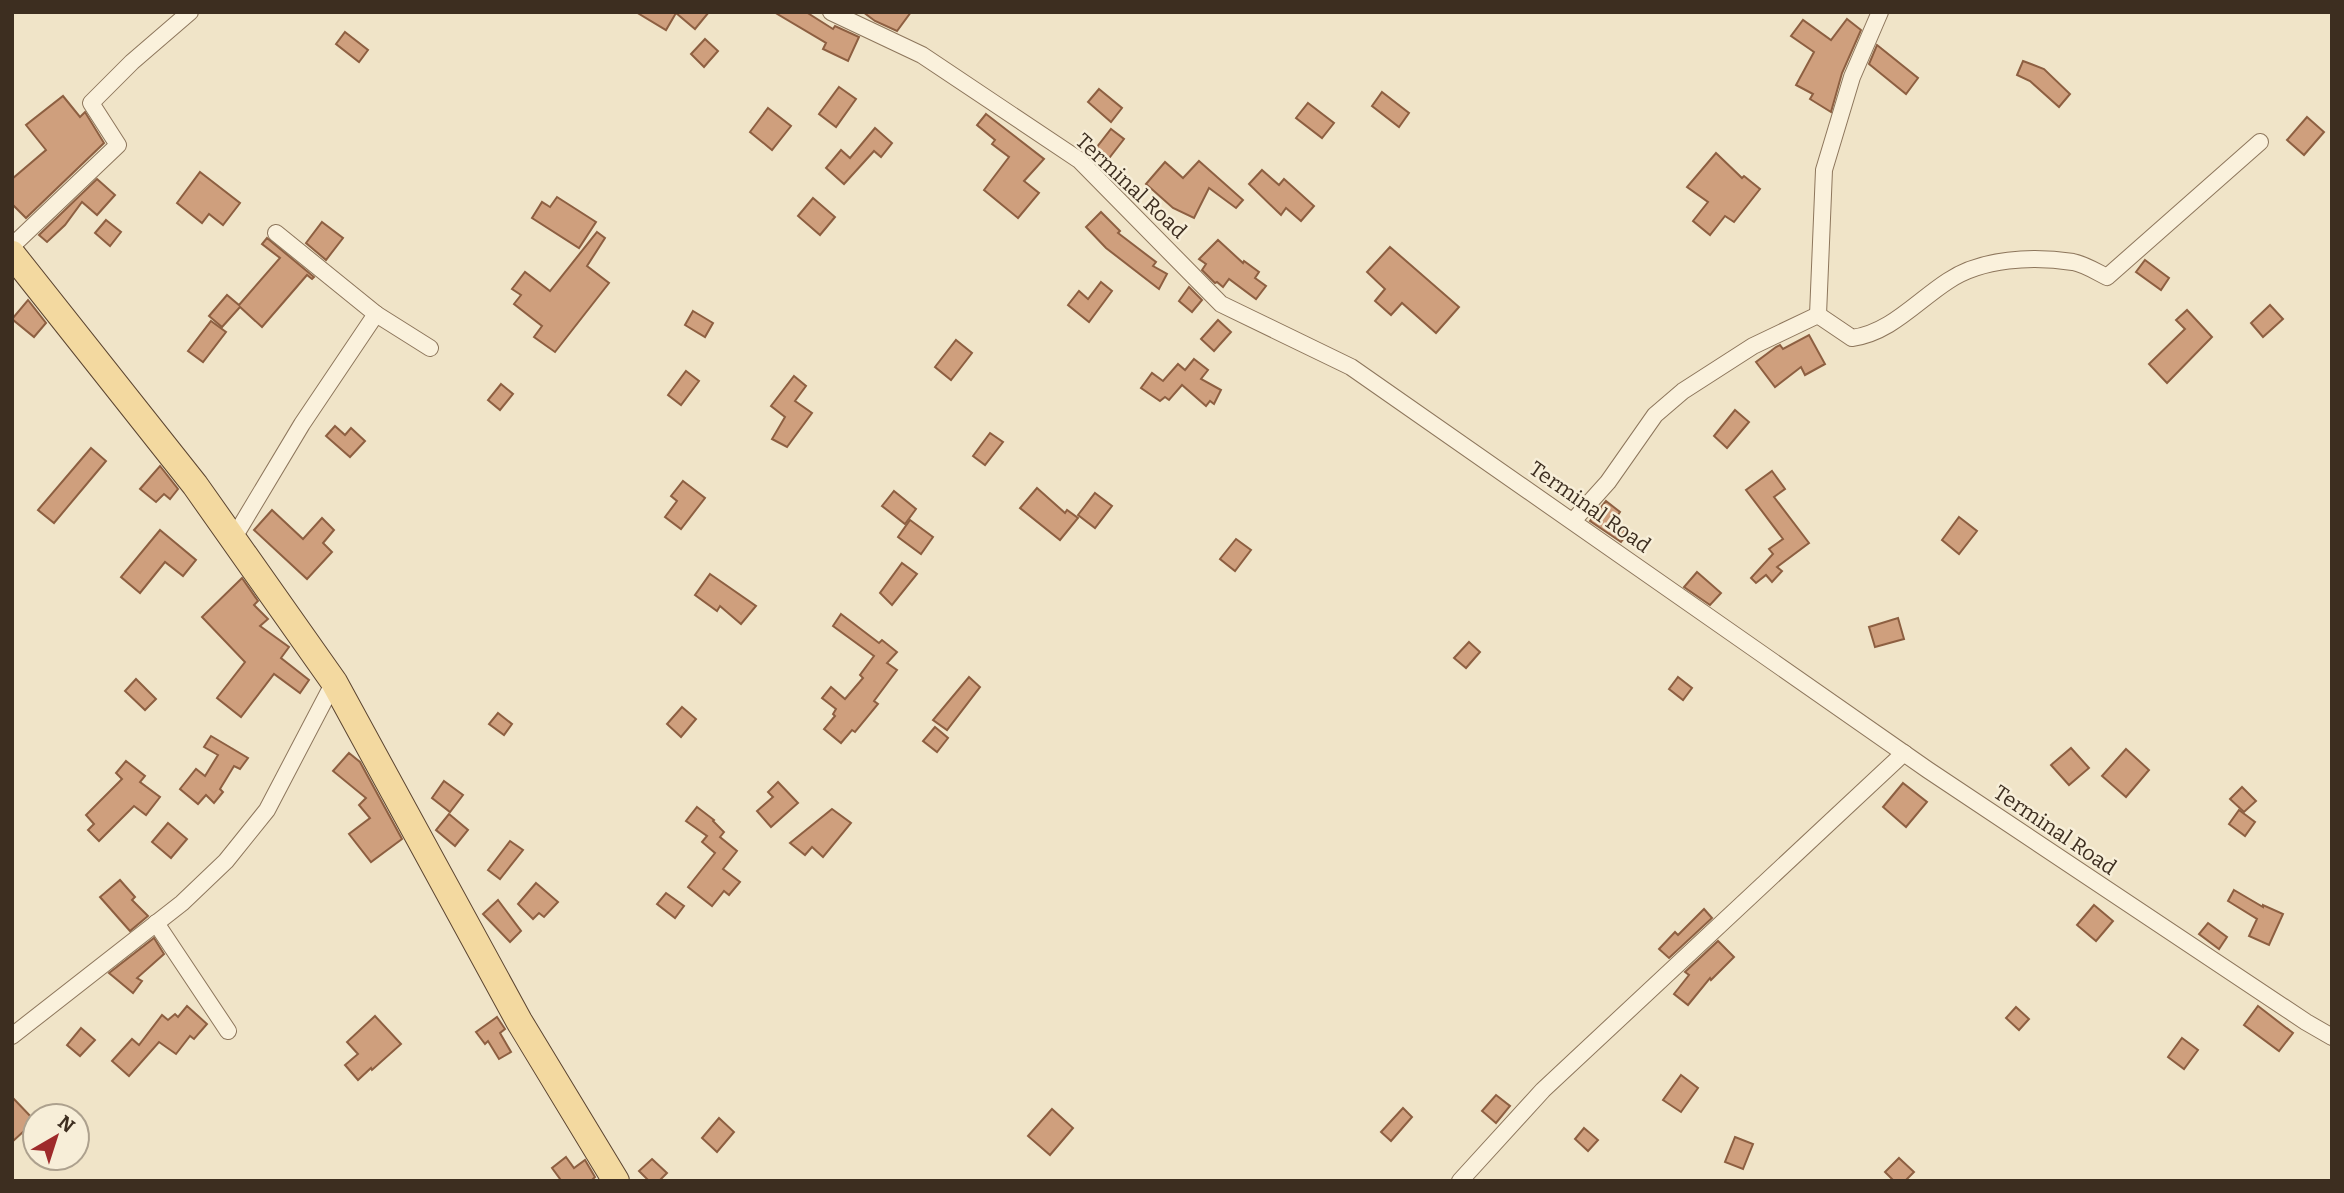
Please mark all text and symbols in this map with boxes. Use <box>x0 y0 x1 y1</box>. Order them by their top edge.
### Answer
street label: Terminal Road <box>1070 128 1192 244</box>
street label: Terminal Road <box>1524 456 1656 558</box>
street label: Terminal Road <box>1989 779 2121 881</box>
north arrow <box>21 1102 91 1172</box>
text: N <box>53 1111 80 1138</box>

